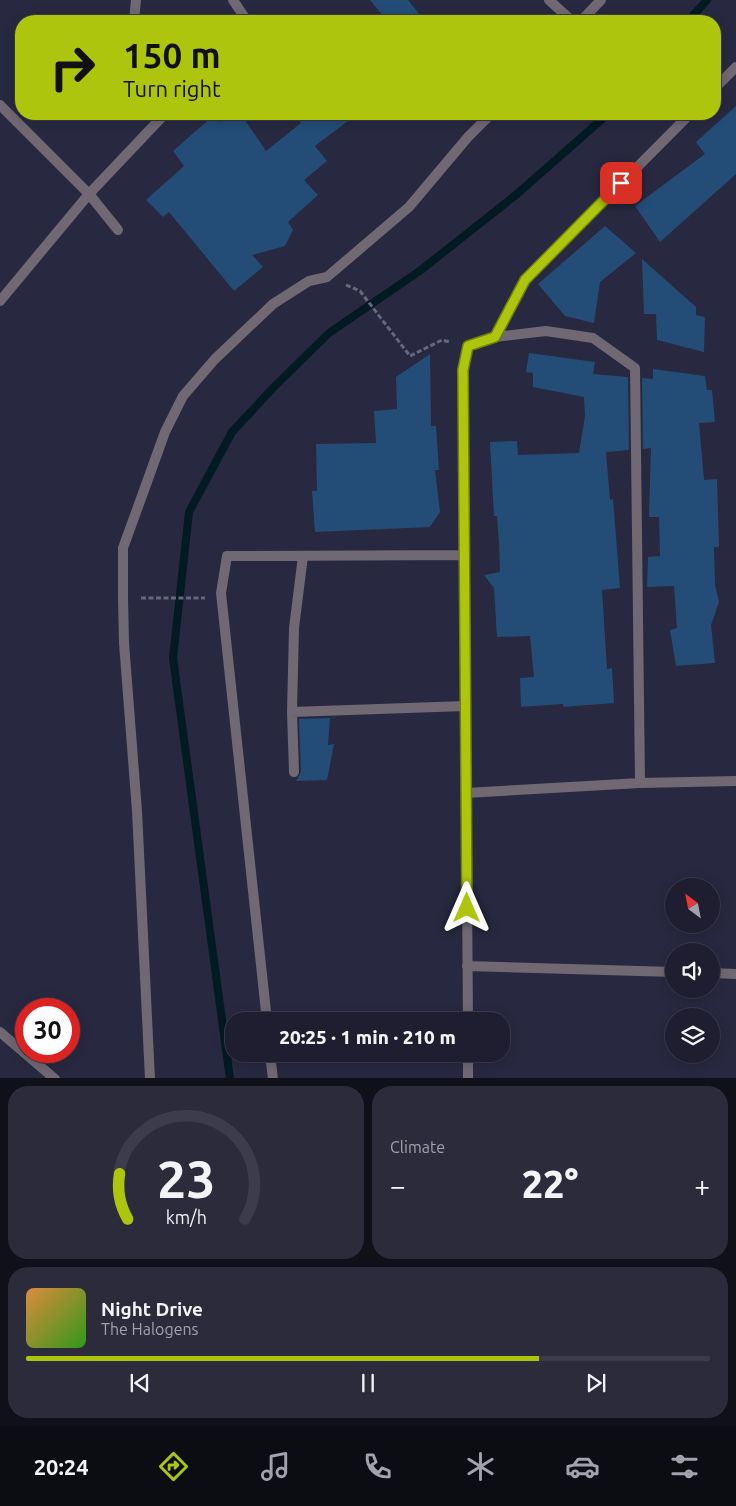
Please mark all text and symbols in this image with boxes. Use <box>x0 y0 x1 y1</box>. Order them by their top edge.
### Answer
icon: right <box>40 35 105 100</box>
text: 150 m <box>123 35 221 75</box>
text: Turn right <box>123 76 221 101</box>
pin <box>600 162 642 204</box>
icon: arrive <box>607 169 635 197</box>
north arrow <box>665 878 720 932</box>
map controls <box>665 878 720 1063</box>
position arrow <box>440 881 492 933</box>
button: sound <box>665 943 720 998</box>
speed limit sign: 30 <box>15 998 80 1063</box>
button: layers <box>665 1008 720 1063</box>
text: 20:25 · 1 min · 210 m <box>279 1026 456 1048</box>
text: Climate <box>390 1138 445 1156</box>
text: 23 <box>157 1150 215 1208</box>
text: 22° <box>522 1163 578 1205</box>
text: − <box>390 1170 406 1201</box>
text: + <box>694 1170 710 1201</box>
text: km/h <box>165 1207 207 1227</box>
text: Night Drive <box>101 1298 203 1320</box>
text: The Halogens <box>101 1320 199 1338</box>
icon: previous <box>126 1369 154 1397</box>
icon: pause <box>354 1369 382 1397</box>
icon: next <box>582 1369 610 1397</box>
icon: directions <box>156 1449 191 1484</box>
icon: music <box>258 1449 293 1484</box>
icon: phone <box>360 1449 395 1484</box>
icon: climate <box>463 1449 498 1484</box>
icon: car <box>565 1449 600 1484</box>
icon: filters <box>667 1449 702 1484</box>
text: 20:24 <box>34 1454 89 1479</box>

